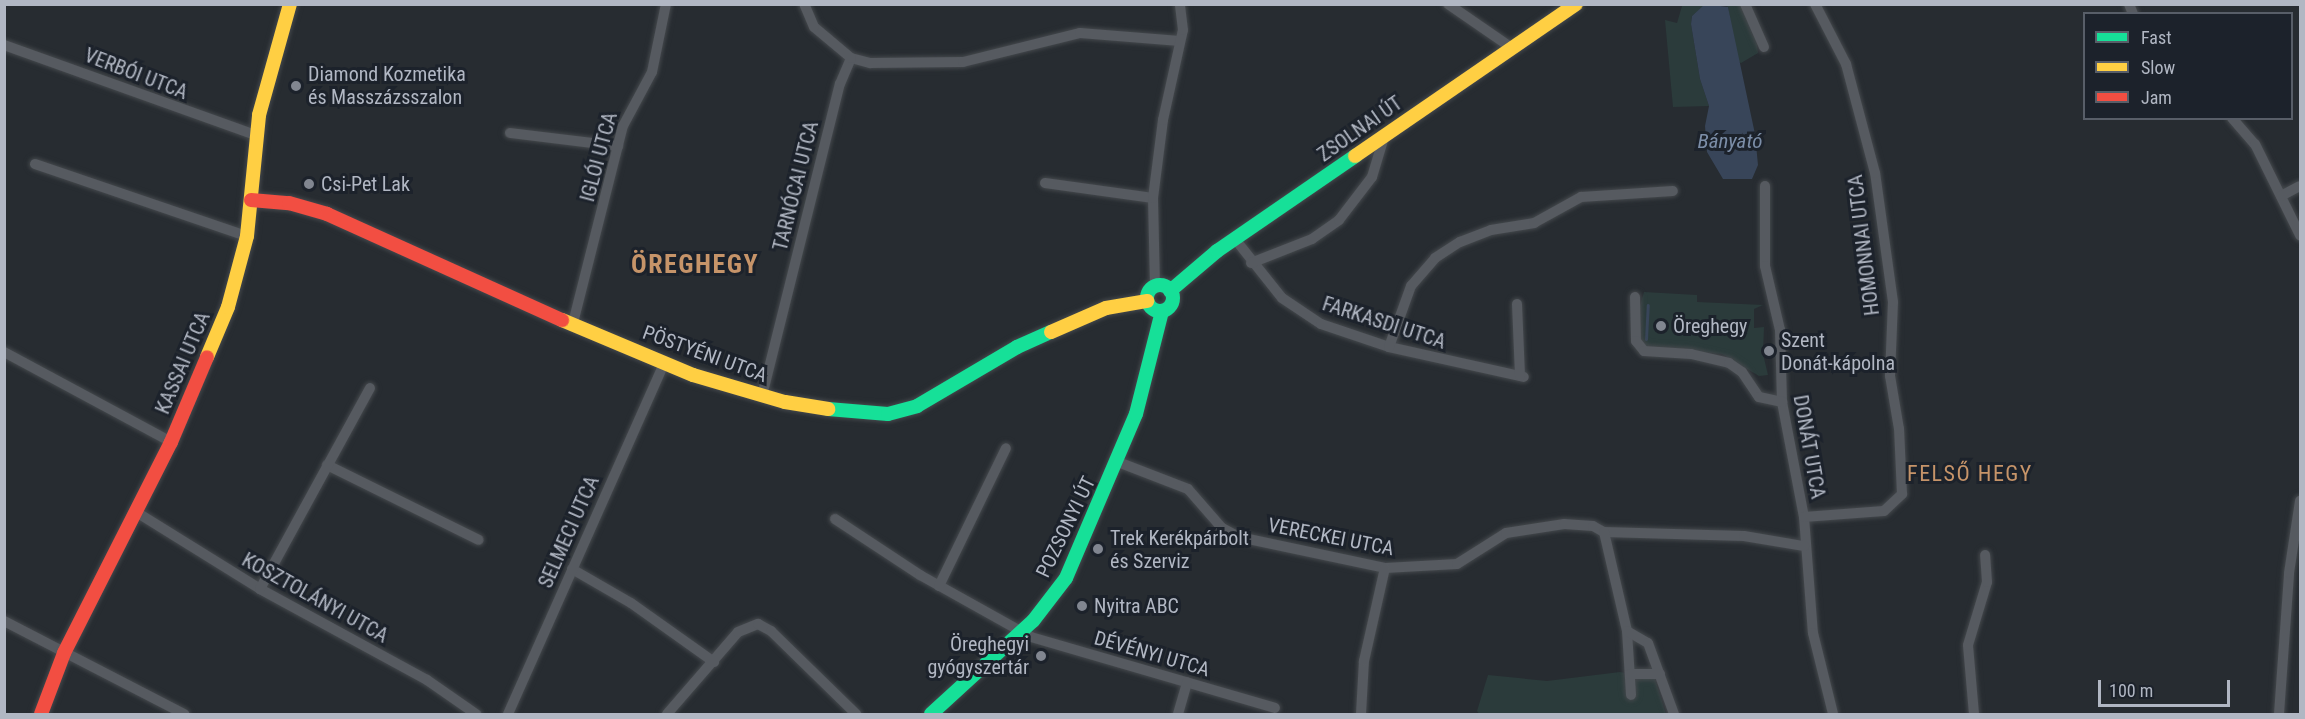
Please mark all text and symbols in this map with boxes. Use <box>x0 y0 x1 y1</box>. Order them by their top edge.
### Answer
legend <box>2083 12 2293 120</box>
text: Fast <box>2141 27 2172 48</box>
street label: VERBÓI UTCA <box>81 43 191 105</box>
text: Slow <box>2141 57 2175 78</box>
place label: Diamond Kozmetika és Masszázsszalon <box>308 62 466 109</box>
marker: Diamond Kozmetika és Masszázsszalon <box>289 79 303 93</box>
text: Jam <box>2141 87 2172 108</box>
street label: ZSOLNAI ÚT <box>1313 91 1407 167</box>
street label: IGLÓI UTCA <box>576 110 622 204</box>
street label: TARNÓCAI UTCA <box>768 119 824 253</box>
water label: Bányató <box>1698 128 1762 154</box>
place label: Csi-Pet Lak <box>321 172 410 196</box>
street label: HOMONNAI UTCA <box>1843 173 1885 317</box>
marker: Csi-Pet Lak <box>302 177 316 191</box>
district label: ÖREGHEGY <box>631 249 759 281</box>
street label: FARKASDI UTCA <box>1319 292 1449 354</box>
street label: KASSAI UTCA <box>151 308 215 418</box>
place label: Öreghegy <box>1673 314 1747 338</box>
marker: Öreghegy <box>1654 319 1668 333</box>
street label: PÖSTYÉNI UTCA <box>639 320 771 388</box>
place label: Szent Donát-kápolna <box>1781 328 1895 375</box>
marker: Szent Donát-kápolna <box>1762 344 1776 358</box>
street label: DONÁT UTCA <box>1788 393 1830 501</box>
district label: FELSŐ HEGY <box>1907 461 2033 487</box>
street label: SELMECI UTCA <box>534 472 604 592</box>
street label: POZSONYI ÚT <box>1031 472 1101 582</box>
street label: VERECKEI UTCA <box>1266 513 1396 561</box>
place label: Trek Kerékpárbolt és Szerviz <box>1110 526 1249 573</box>
marker: Trek Kerékpárbolt és Szerviz <box>1091 542 1105 556</box>
street label: KOSZTOLÁNYI UTCA <box>238 548 392 648</box>
place label: Nyitra ABC <box>1094 594 1179 618</box>
marker: Nyitra ABC <box>1075 599 1089 613</box>
street label: DÉVÉNYI UTCA <box>1092 626 1212 682</box>
place label: Öreghegyi gyógyszertár <box>927 632 1029 679</box>
marker: Öreghegyi gyógyszertár <box>1034 649 1048 663</box>
scale bar <box>2101 668 2233 706</box>
text: 100 m <box>2109 680 2153 701</box>

